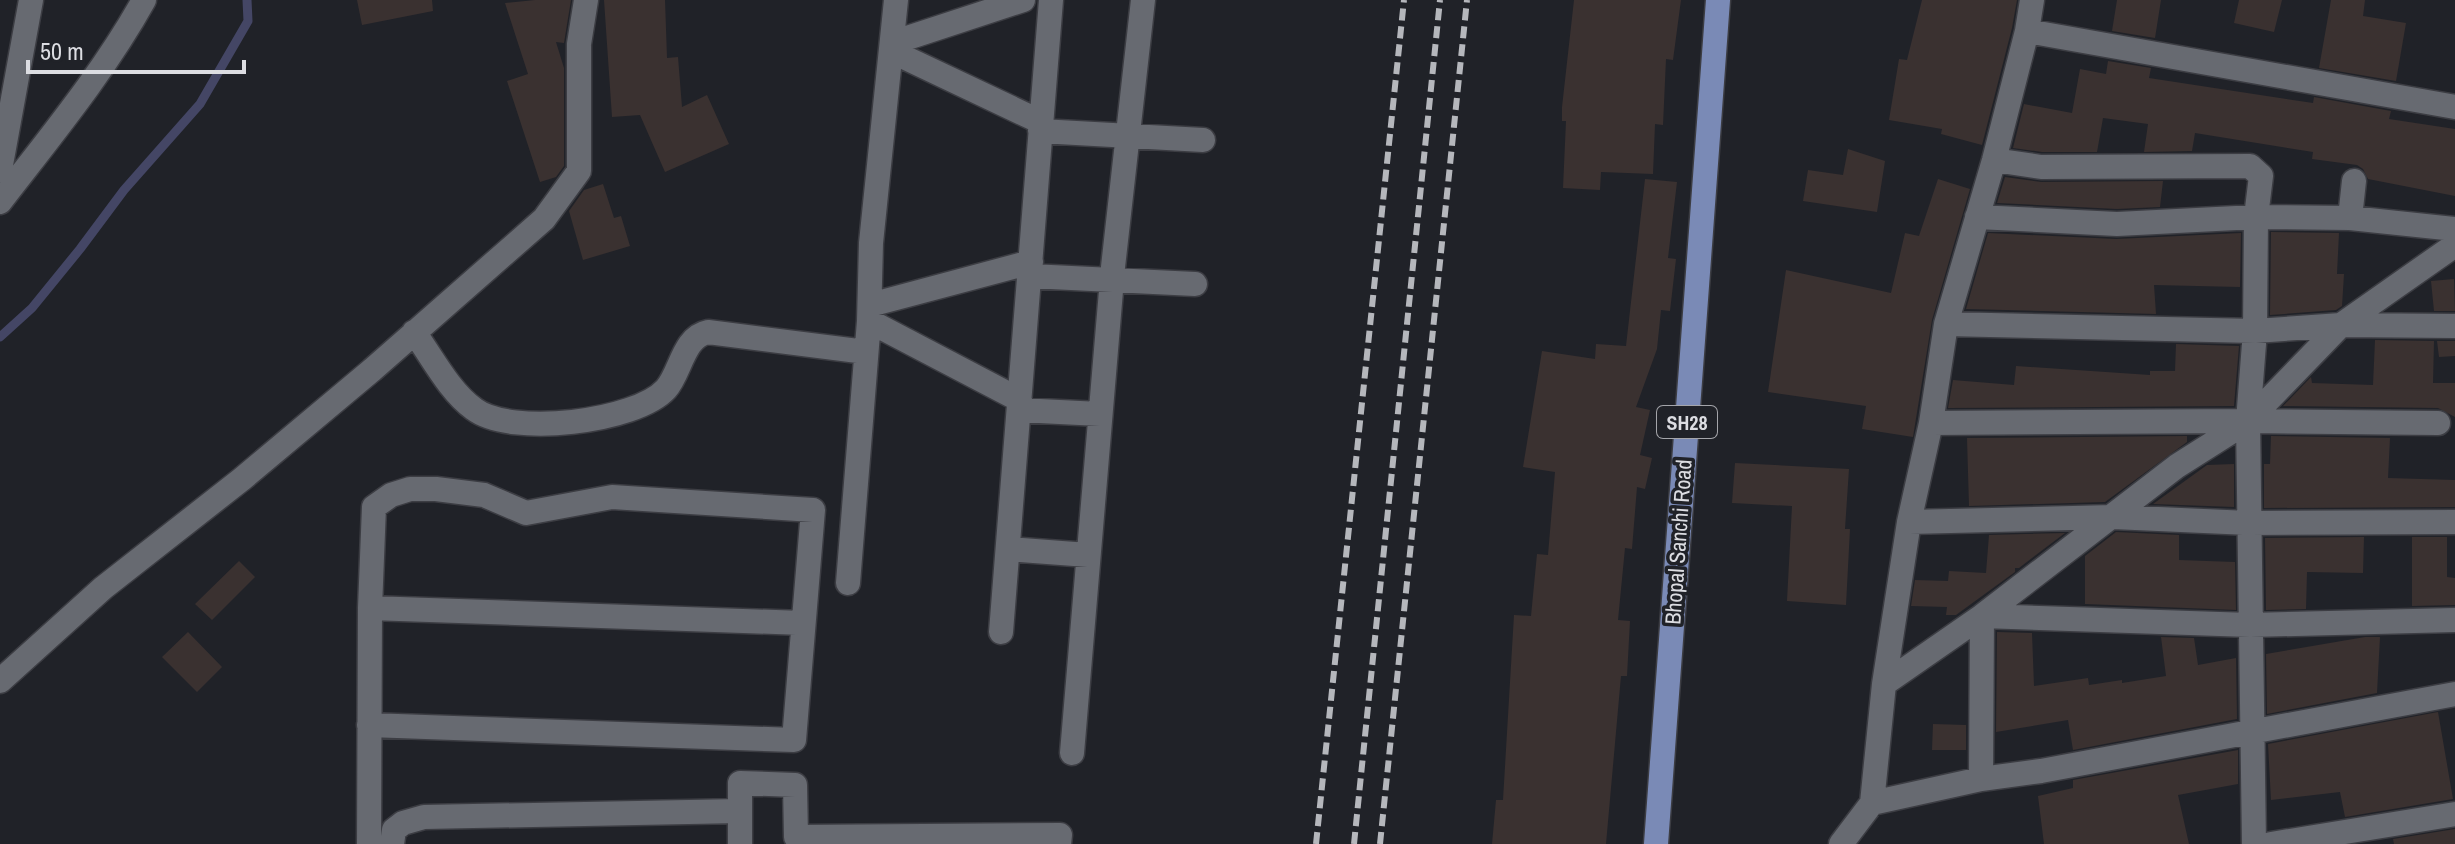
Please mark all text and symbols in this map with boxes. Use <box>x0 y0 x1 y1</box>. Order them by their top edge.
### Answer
scale bar <box>28 24 244 74</box>
text: 50 m <box>40 35 84 67</box>
road number: SH28 <box>1657 406 1717 438</box>
street label: Bhopal Sanchi Road <box>1657 458 1699 626</box>

